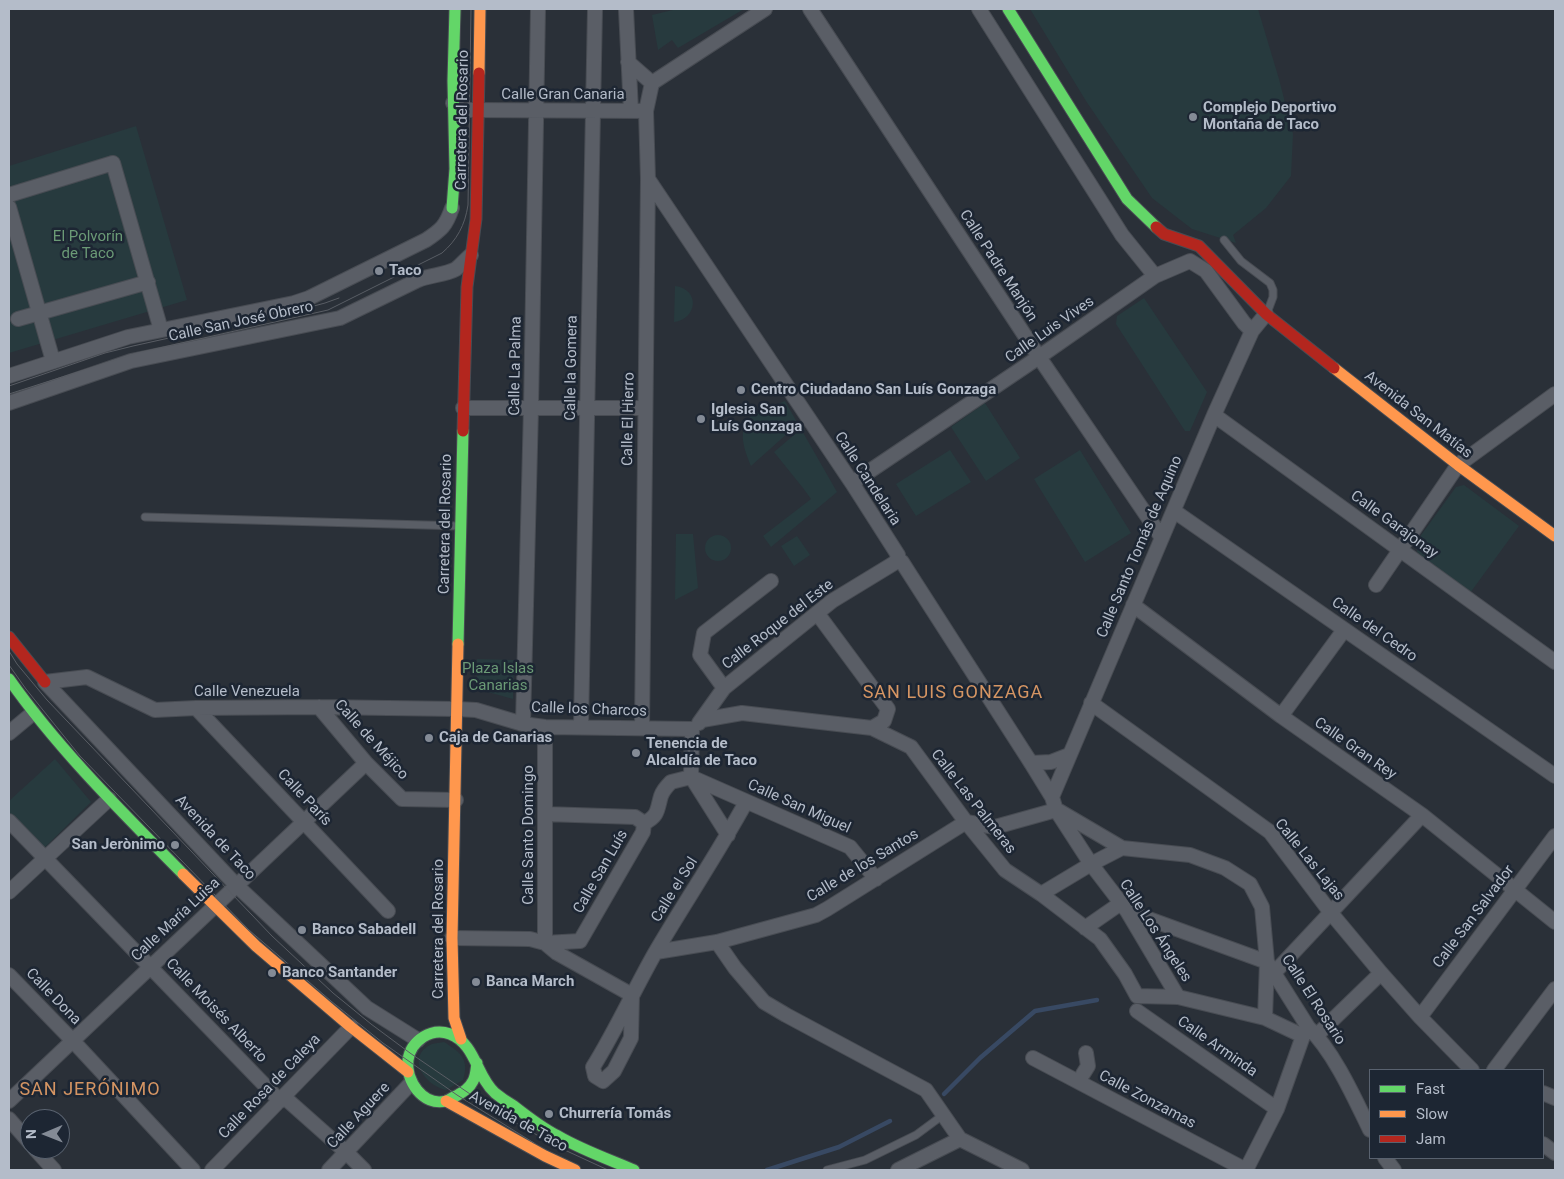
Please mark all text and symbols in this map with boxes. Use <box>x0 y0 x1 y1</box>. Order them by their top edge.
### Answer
street label: Carretera del Rosario <box>453 50 473 190</box>
street label: Calle Gran Canaria <box>501 86 625 104</box>
place label: Complejo Deportivo Montaña de Taco <box>1203 99 1336 134</box>
marker: Complejo Deportivo Montaña de Taco <box>1187 111 1199 123</box>
street label: Calle Padre Manjón <box>955 207 1041 325</box>
park label: El Polvorín de Taco <box>53 228 123 263</box>
place label: Taco <box>389 262 422 280</box>
marker: Taco <box>373 265 385 277</box>
street label: Calle Luis Vives <box>1002 293 1098 367</box>
street label: Calle San José Obrero <box>167 298 315 346</box>
street label: Calle la Gomera <box>562 315 582 421</box>
street label: Calle La Palma <box>506 316 526 416</box>
street label: Avenida San Matías <box>1361 367 1475 463</box>
street label: Calle El Hierro <box>619 372 639 466</box>
place label: Centro Ciudadano San Luís Gonzaga <box>751 381 996 399</box>
marker: Centro Ciudadano San Luís Gonzaga <box>735 384 747 396</box>
place label: Iglesia San Luís Gonzaga <box>711 401 802 436</box>
marker: Iglesia San Luís Gonzaga <box>695 413 707 425</box>
street label: Calle Candelaria <box>830 429 904 529</box>
street label: Calle Santo Tomás de Aquino <box>1093 453 1187 641</box>
street label: Carretera del Rosario <box>436 454 456 594</box>
street label: Calle Garajonay <box>1347 487 1441 563</box>
street label: Calle Roque del Este <box>719 576 837 674</box>
street label: Calle del Cedro <box>1328 594 1420 666</box>
park label: Plaza Islas Canarias <box>462 660 534 695</box>
district label: SAN LUIS GONZAGA <box>861 682 1045 704</box>
street label: Calle Venezuela <box>194 683 300 701</box>
street label: Calle de Méjico <box>330 696 412 784</box>
street label: Calle los Charcos <box>531 699 647 721</box>
street label: Calle Gran Rey <box>1310 714 1400 784</box>
place label: Caja de Canarias <box>439 729 552 747</box>
marker: Caja de Canarias <box>423 732 435 744</box>
place label: Tenencia de Alcaldía de Taco <box>646 735 757 770</box>
street label: Calle Las Palmeras <box>927 746 1019 858</box>
marker: Tenencia de Alcaldía de Taco <box>630 747 642 759</box>
street label: Calle Santo Domingo <box>520 765 538 905</box>
street label: Calle París <box>273 766 335 830</box>
street label: Calle San Miguel <box>745 776 853 838</box>
street label: Avenida de Taco <box>171 792 259 884</box>
street label: Calle Las Lajas <box>1270 815 1348 905</box>
street label: Calle de los Santos <box>804 826 922 906</box>
street label: Calle San Luís <box>570 827 632 917</box>
place label: San Jerònimo <box>72 836 165 854</box>
marker: San Jerònimo <box>169 839 181 851</box>
street label: Calle el Sol <box>648 854 702 926</box>
street label: Carretera del Rosario <box>430 859 448 999</box>
street label: Calle San Salvador <box>1429 862 1519 972</box>
street label: Calle María Luisa <box>128 874 224 966</box>
street label: Calle Los Ángeles <box>1115 876 1195 986</box>
place label: Banco Sabadell <box>312 921 416 939</box>
marker: Banco Sabadell <box>296 924 308 936</box>
street label: Calle El Rosario <box>1277 952 1349 1048</box>
street label: Calle Moisés Alberto <box>162 955 270 1067</box>
place label: Banco Santander <box>282 964 397 982</box>
street label: Calle Dona <box>22 965 84 1029</box>
marker: Banco Santander <box>266 967 278 979</box>
place label: Banca March <box>486 973 574 991</box>
marker: Banca March <box>470 976 482 988</box>
street label: Calle Arminda <box>1174 1013 1260 1081</box>
street label: Calle Rosa de Caleya <box>215 1031 325 1143</box>
street label: Calle Zonzamas <box>1095 1067 1199 1133</box>
legend <box>1369 1069 1544 1159</box>
district label: SAN JERÓNIMO <box>18 1079 162 1101</box>
street label: Calle Aguere <box>324 1079 394 1153</box>
text: Fast <box>1416 1080 1445 1098</box>
street label: Avenida de Taco <box>466 1088 570 1156</box>
place label: Churrería Tomás <box>559 1105 671 1123</box>
text: Slow <box>1416 1105 1448 1123</box>
marker: Churrería Tomás <box>543 1108 555 1120</box>
north arrow <box>20 1109 70 1159</box>
text: N <box>23 1129 39 1139</box>
text: Jam <box>1416 1130 1446 1148</box>

